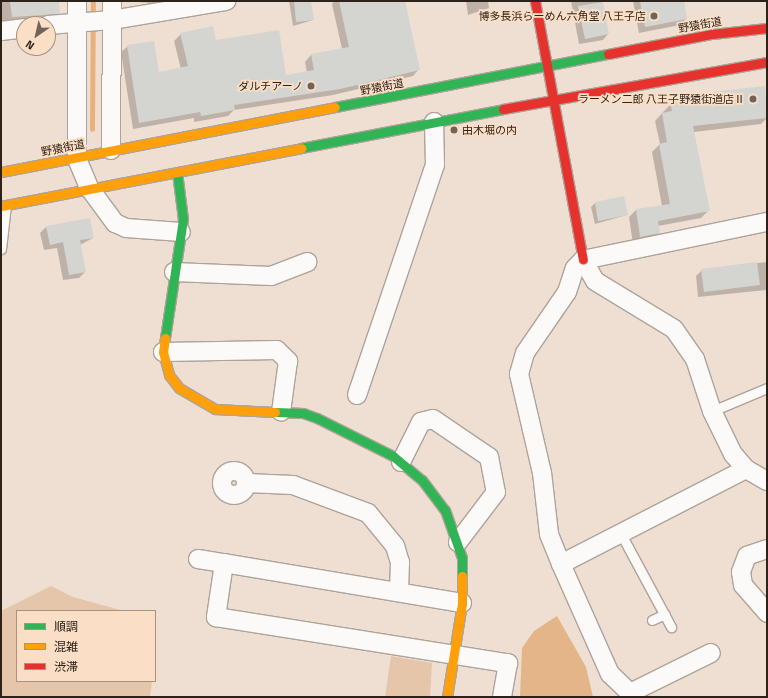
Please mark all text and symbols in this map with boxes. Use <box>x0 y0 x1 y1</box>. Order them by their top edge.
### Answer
place label: 博多長浜らーめん六角堂 八王子店 <box>479 9 646 23</box>
marker: 博多長浜らーめん六角堂 八王子店 <box>649 11 659 21</box>
street label: 野猿街道 <box>677 15 723 35</box>
north arrow <box>16 16 56 56</box>
text: N <box>22 36 37 54</box>
street label: 野猿街道 <box>359 76 405 98</box>
place label: ダルチアーノ <box>238 79 303 93</box>
marker: ダルチアーノ <box>306 81 316 91</box>
place label: ラーメン二郎 八王子野猿街道店Ⅱ <box>578 92 745 106</box>
marker: ラーメン二郎 八王子野猿街道店Ⅱ <box>748 94 758 104</box>
place label: 由木堀の内 <box>462 123 517 137</box>
marker: 由木堀の内 <box>449 125 459 135</box>
street label: 野猿街道 <box>40 137 86 159</box>
legend <box>16 610 156 682</box>
text: 順調 <box>54 617 78 636</box>
text: 混雑 <box>54 637 78 656</box>
text: 渋滞 <box>54 657 78 676</box>

